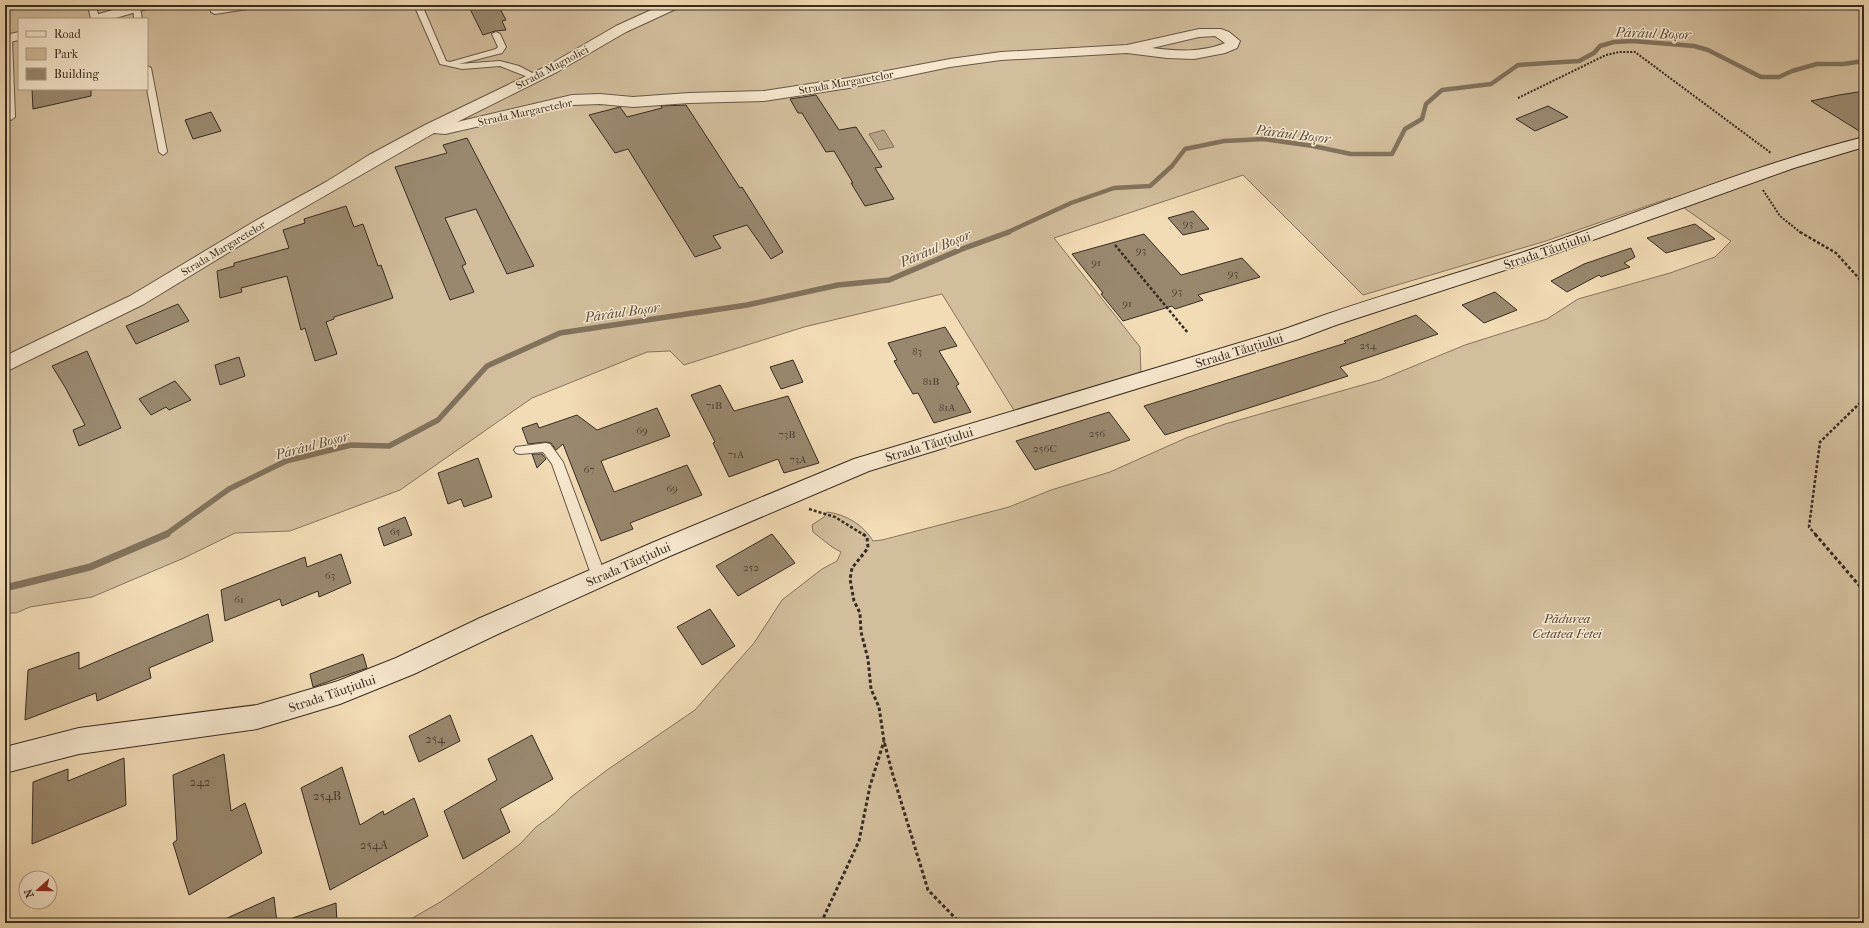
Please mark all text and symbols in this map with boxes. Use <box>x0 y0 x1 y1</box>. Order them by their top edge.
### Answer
legend <box>18 18 148 90</box>
water label: Pârâul Boșor <box>1614 24 1693 43</box>
text: Road <box>54 27 81 41</box>
street label: Strada Magnoliei <box>514 42 592 92</box>
text: Park <box>54 47 79 61</box>
text: Building <box>54 67 99 81</box>
street label: Strada Margaretelor <box>798 68 895 97</box>
street label: Strada Margaretelor <box>477 96 574 129</box>
water label: Pârâul Boșor <box>1253 121 1333 148</box>
house number: 93 <box>1183 217 1193 230</box>
street label: Strada Margaretelor <box>179 218 268 279</box>
water label: Pârâul Boșor <box>896 225 975 271</box>
street label: Strada Tăuțiului <box>1502 229 1593 272</box>
house number: 93 <box>1136 244 1146 257</box>
house number: 91 <box>1091 256 1101 269</box>
house number: 93 <box>1228 267 1238 280</box>
house number: 93 <box>1172 285 1182 298</box>
house number: 91 <box>1122 297 1132 310</box>
water label: Pârâul Boșor <box>583 299 662 326</box>
street label: Strada Tăuțiului <box>1193 330 1285 371</box>
house number: 254 <box>1360 339 1377 352</box>
house number: 83 <box>912 345 922 358</box>
house number: 81B <box>923 375 939 388</box>
house number: 71B <box>706 399 722 412</box>
house number: 81A <box>939 401 956 414</box>
house number: 69 <box>636 424 648 437</box>
street label: Strada Tăuțiului <box>883 424 975 465</box>
water label: Pârâul Boșor <box>272 427 352 464</box>
house number: 256 <box>1089 427 1105 440</box>
house number: 73B <box>779 428 795 441</box>
house number: 256C <box>1033 442 1057 455</box>
house number: 71A <box>728 448 745 461</box>
house number: 73A <box>790 453 807 466</box>
house number: 67 <box>583 463 595 476</box>
house number: 69 <box>666 482 678 495</box>
house number: 65 <box>390 525 401 538</box>
street label: Strada Tăuțiului <box>584 539 673 590</box>
house number: 252 <box>743 561 759 574</box>
house number: 63 <box>325 569 335 582</box>
house number: 61 <box>234 593 244 606</box>
park label: Pădurea Cetatea Fetei <box>1532 611 1603 641</box>
street label: Strada Tăuțiului <box>287 672 378 715</box>
house number: 254 <box>425 731 445 746</box>
house number: 242 <box>189 774 211 789</box>
house number: 254B <box>313 788 341 803</box>
house number: 254A <box>360 837 389 852</box>
north arrow <box>18 870 58 910</box>
text: N <box>21 887 37 900</box>

